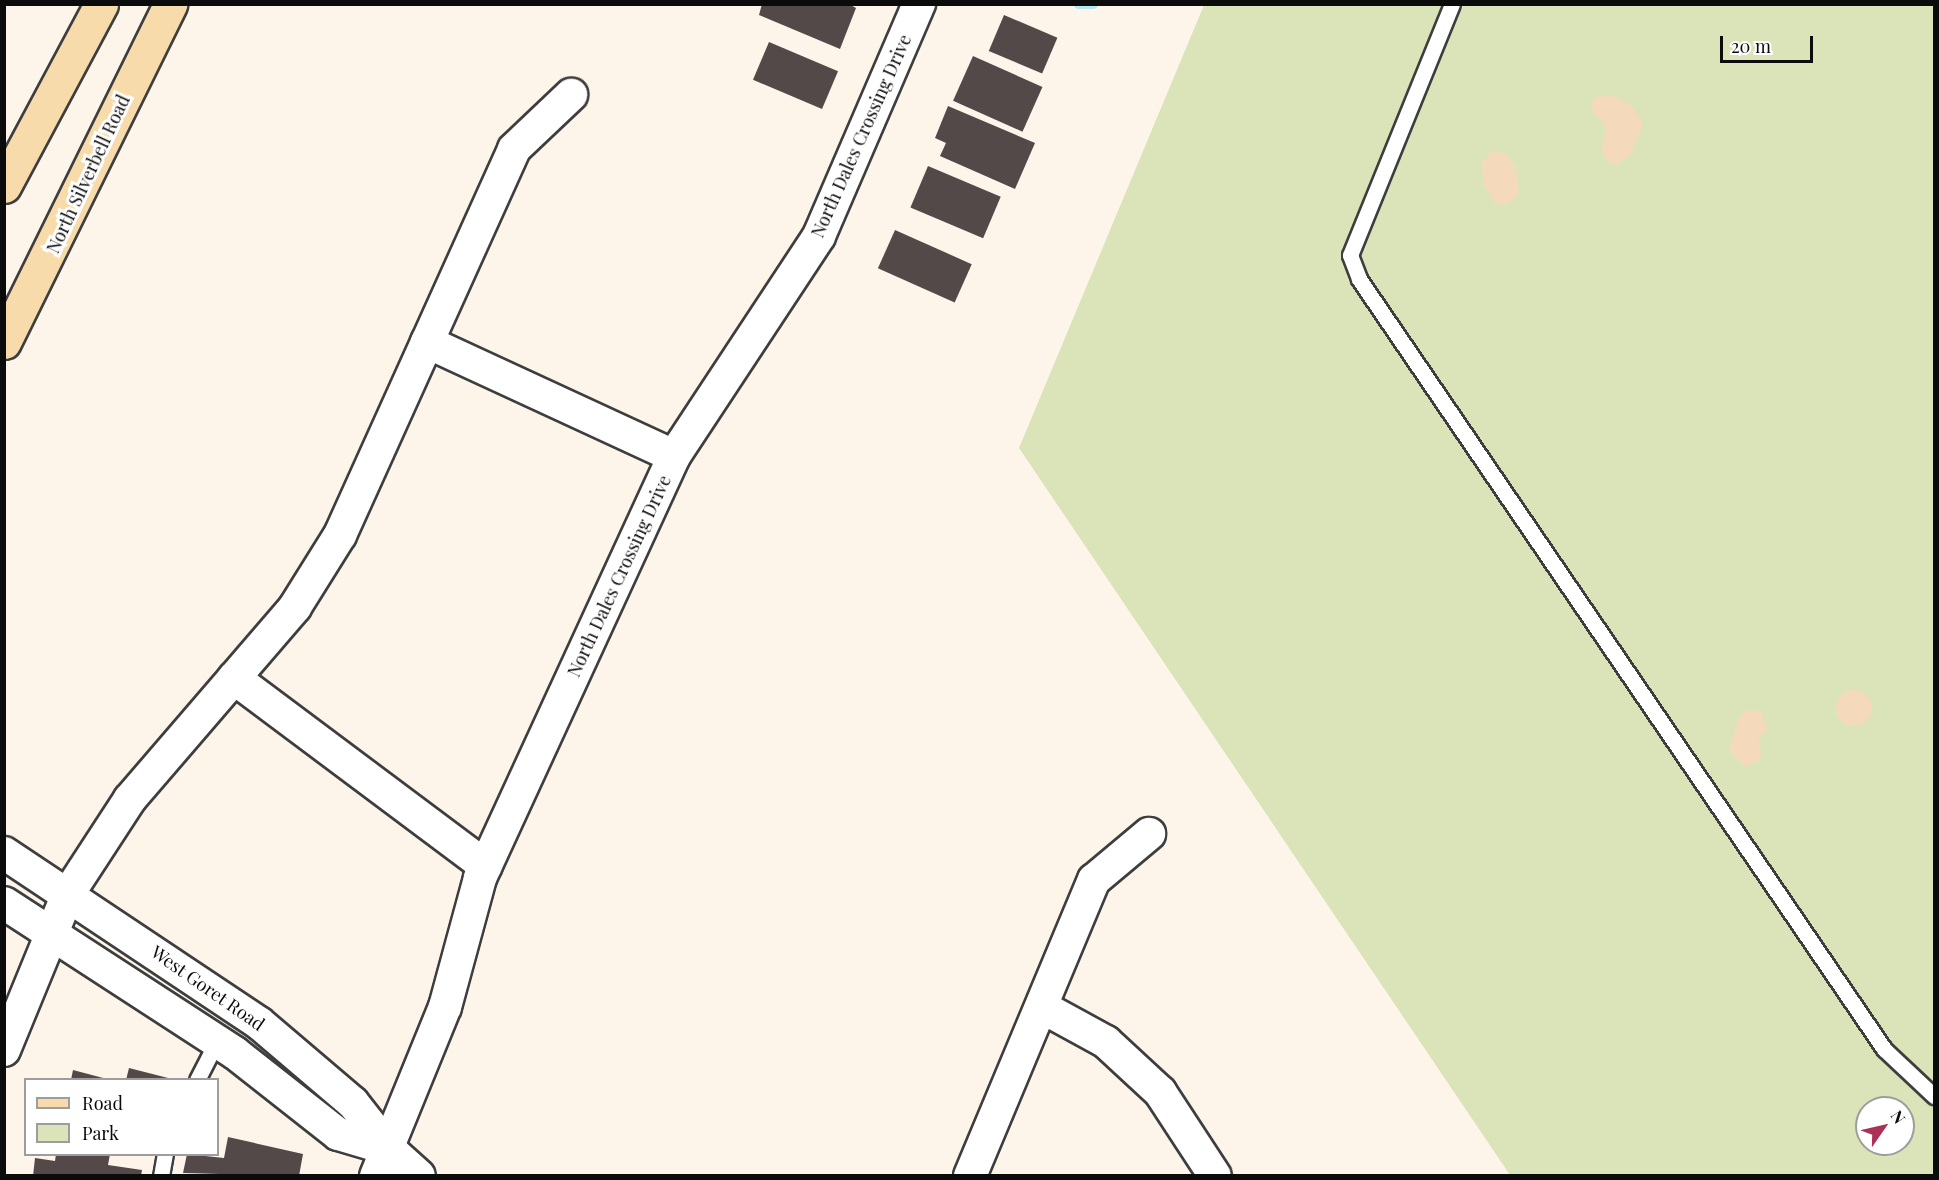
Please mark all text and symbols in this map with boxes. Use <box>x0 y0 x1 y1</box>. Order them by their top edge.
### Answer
scale bar <box>1723 24 1816 62</box>
street label: North Dales Crossing Drive <box>806 31 916 241</box>
text: 20 m <box>1731 34 1771 58</box>
street label: North Silverbell Road <box>42 91 134 257</box>
street label: North Dales Crossing Drive <box>563 472 675 680</box>
street label: West Goret Road <box>147 941 269 1035</box>
legend <box>24 1078 219 1156</box>
text: Road <box>82 1091 123 1115</box>
north arrow <box>1855 1096 1915 1156</box>
text: N <box>1887 1106 1911 1127</box>
text: Park <box>82 1121 119 1145</box>

